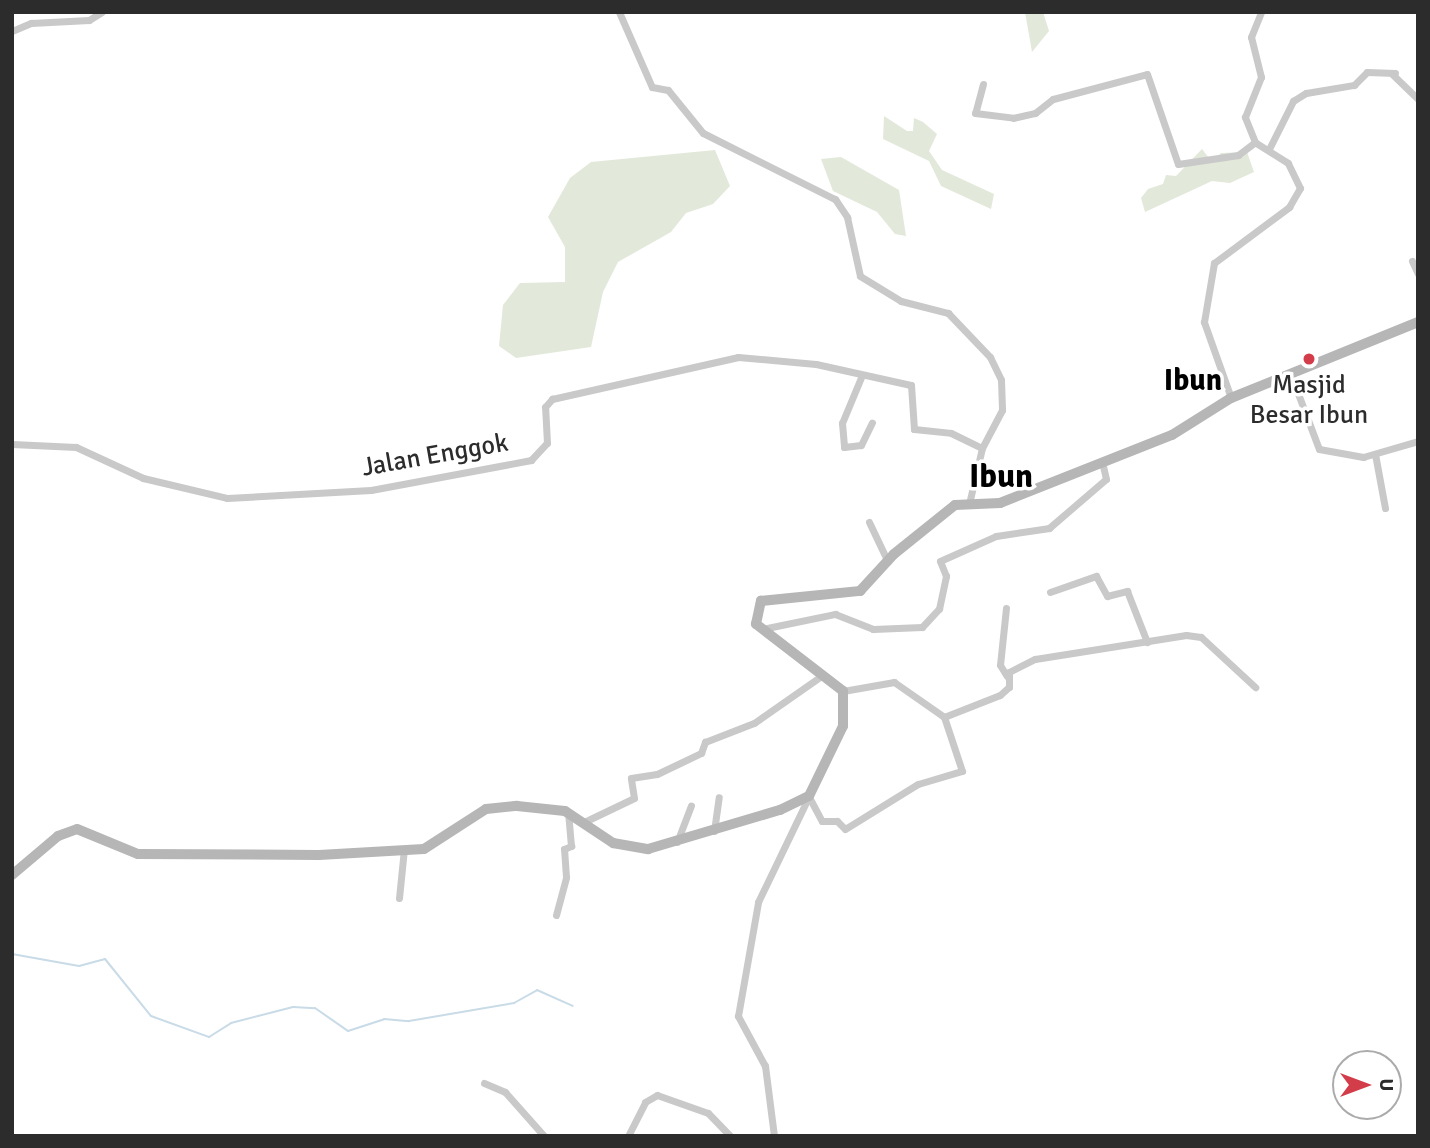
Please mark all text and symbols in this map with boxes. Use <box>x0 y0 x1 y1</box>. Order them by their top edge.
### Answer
marker: Masjid Besar Ibun <box>1301 351 1317 367</box>
district label: Ibun <box>1164 363 1222 399</box>
place label: Masjid Besar Ibun <box>1250 370 1368 432</box>
street label: Jalan Enggok <box>359 428 511 484</box>
district label: Ibun <box>969 457 1033 497</box>
north arrow <box>1332 1050 1402 1120</box>
text: U <box>1374 1079 1398 1091</box>

